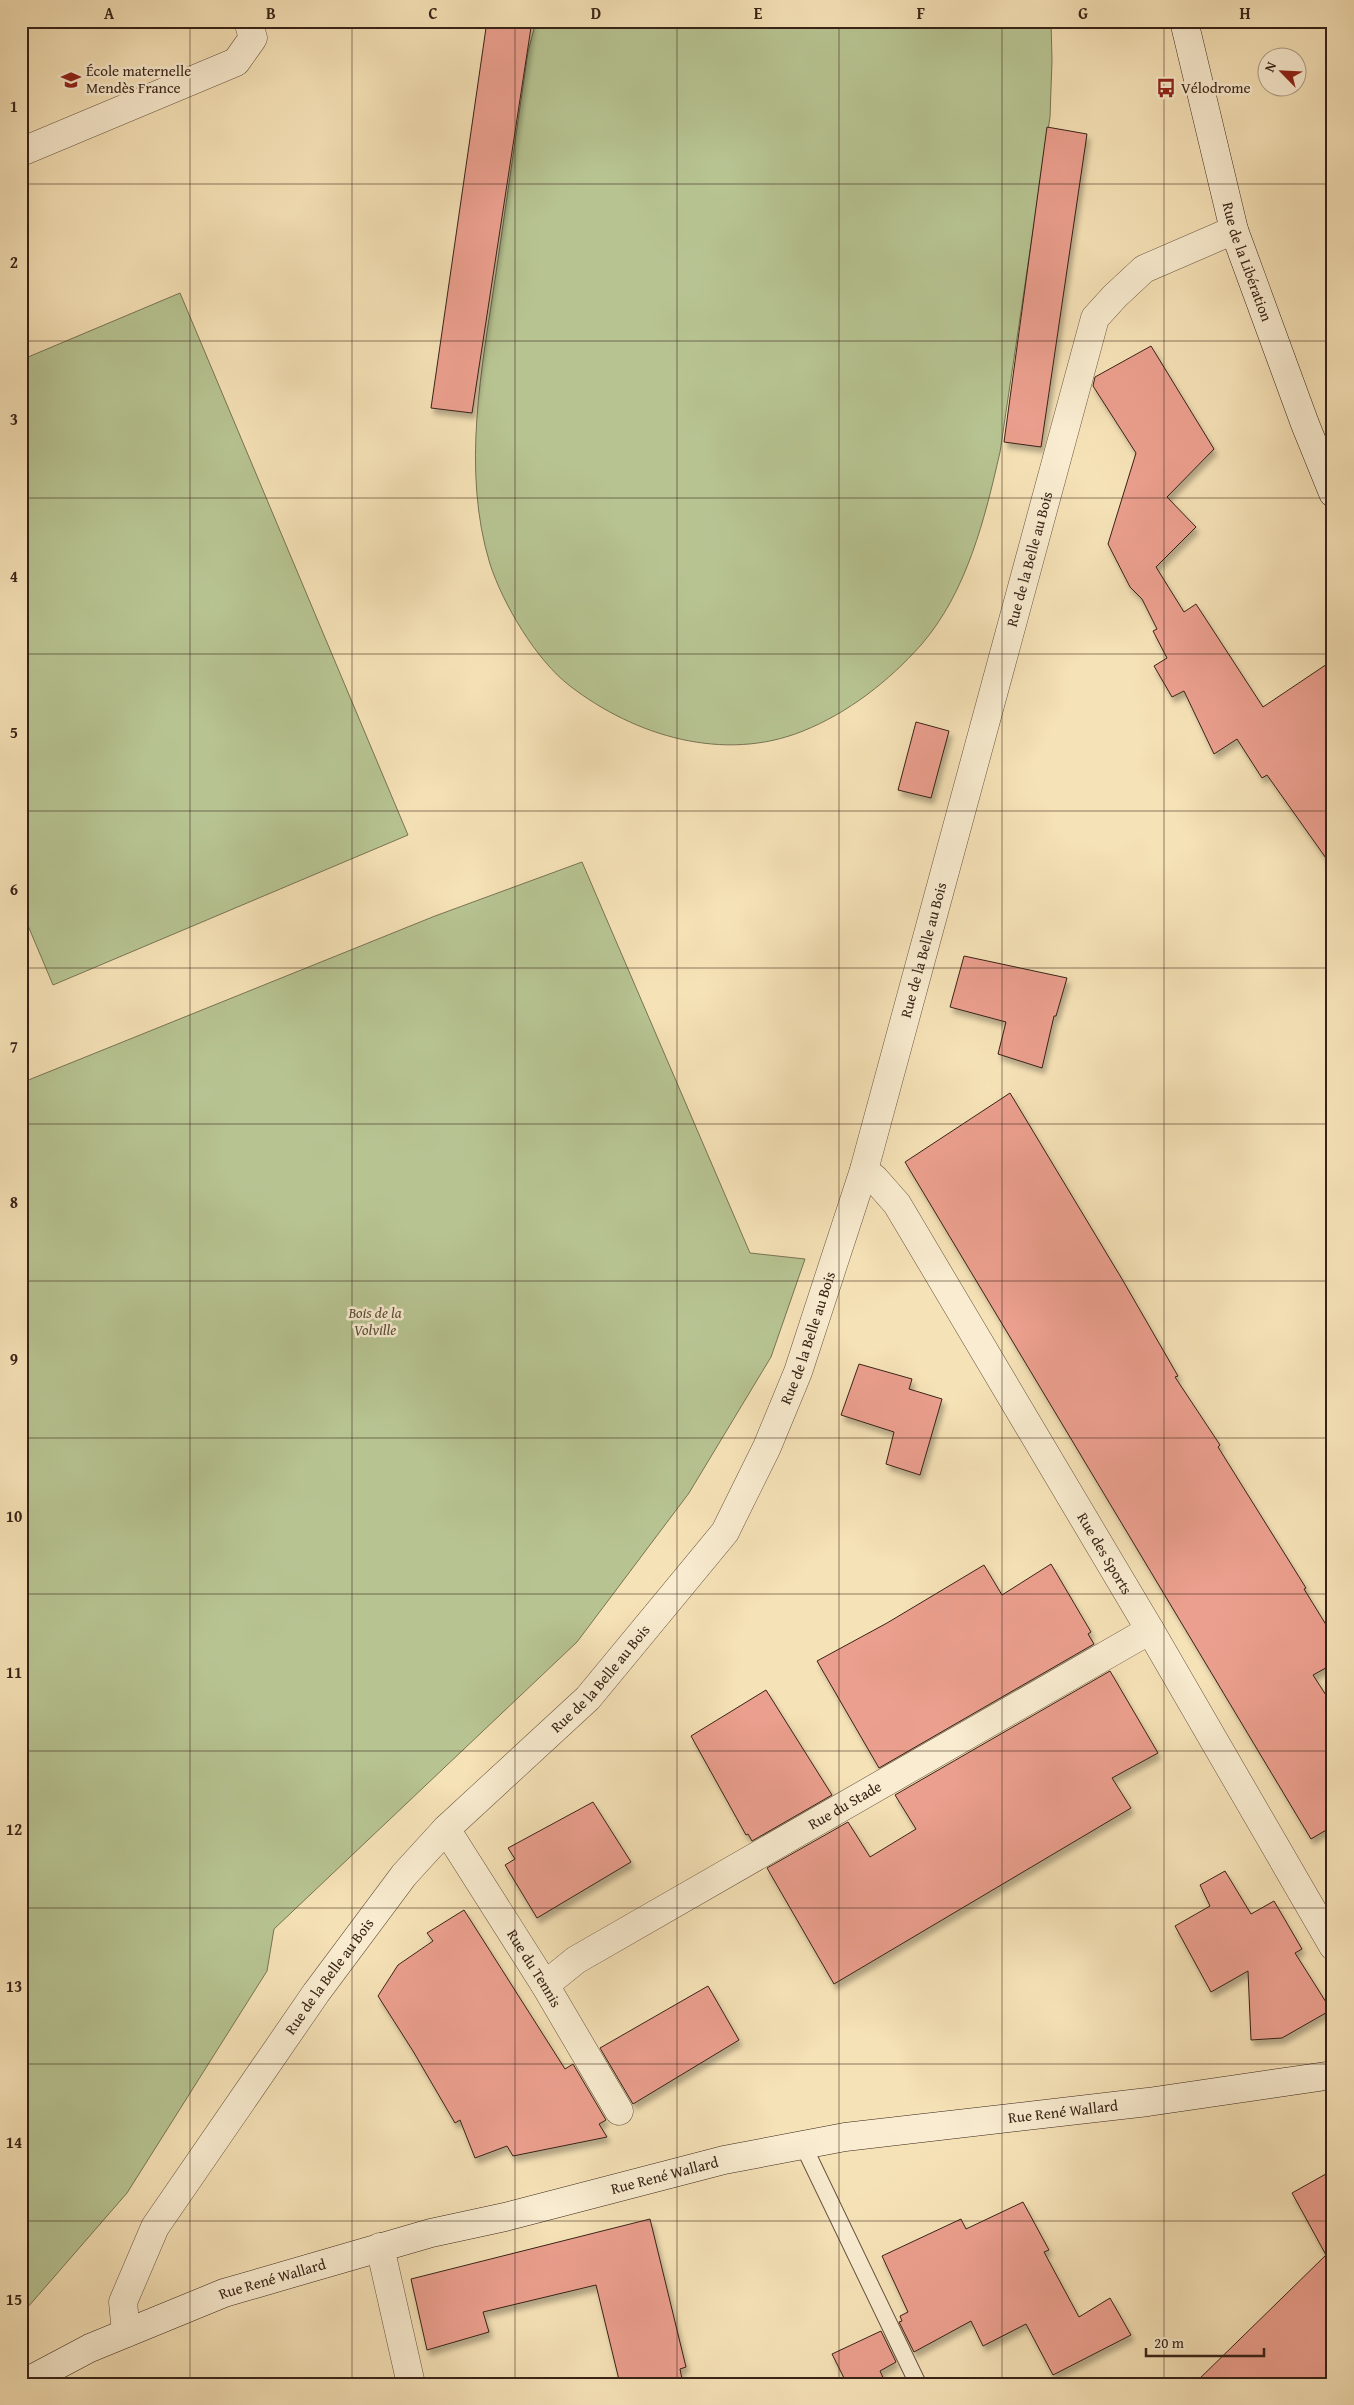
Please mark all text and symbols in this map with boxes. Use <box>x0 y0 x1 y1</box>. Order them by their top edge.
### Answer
text: A <box>104 1 115 25</box>
text: B <box>266 1 276 25</box>
text: C <box>428 1 438 25</box>
text: D <box>591 1 601 25</box>
text: E <box>754 1 763 25</box>
text: F <box>917 1 925 25</box>
text: G <box>1078 1 1088 25</box>
text: H <box>1239 1 1251 25</box>
north arrow <box>1256 48 1306 98</box>
text: N <box>1259 58 1281 75</box>
place label: École maternelle Mendès France <box>86 60 191 98</box>
school or university icon: École maternelle Mendès France <box>60 69 82 91</box>
bus stop icon: Vélodrome <box>1155 77 1177 99</box>
place label: Vélodrome <box>1181 77 1251 98</box>
text: 1 <box>10 94 18 118</box>
street label: Rue de la Libération <box>1218 200 1278 325</box>
text: 2 <box>10 250 18 274</box>
text: 3 <box>10 407 18 431</box>
street label: Rue de la Belle au Bois <box>1001 489 1058 629</box>
text: 4 <box>10 564 18 588</box>
text: 5 <box>10 720 18 744</box>
text: 6 <box>10 877 18 901</box>
street label: Rue de la Belle au Bois <box>895 880 952 1020</box>
text: 7 <box>10 1034 18 1058</box>
text: 8 <box>10 1190 18 1214</box>
street label: Rue de la Belle au Bois <box>775 1269 840 1408</box>
park label: Bois de la Volville <box>347 1302 402 1340</box>
text: 9 <box>10 1347 18 1371</box>
text: 10 <box>6 1504 22 1528</box>
street label: Rue des Sports <box>1072 1508 1138 1598</box>
street label: Rue de la Belle au Bois <box>546 1620 654 1737</box>
text: 11 <box>6 1660 22 1684</box>
street label: Rue du Stade <box>804 1776 885 1834</box>
text: 12 <box>6 1817 22 1841</box>
street label: Rue de la Belle au Bois <box>279 1913 378 2039</box>
street label: Rue du Tennis <box>502 1925 567 2011</box>
text: 13 <box>6 1974 22 1998</box>
street label: Rue René Wallard <box>1007 2095 1119 2128</box>
text: 14 <box>6 2130 22 2154</box>
street label: Rue René Wallard <box>608 2151 721 2199</box>
street label: Rue René Wallard <box>215 2253 328 2304</box>
text: 15 <box>6 2287 22 2311</box>
scale bar <box>1146 2325 1264 2357</box>
text: 20 m <box>1154 2332 1185 2353</box>

